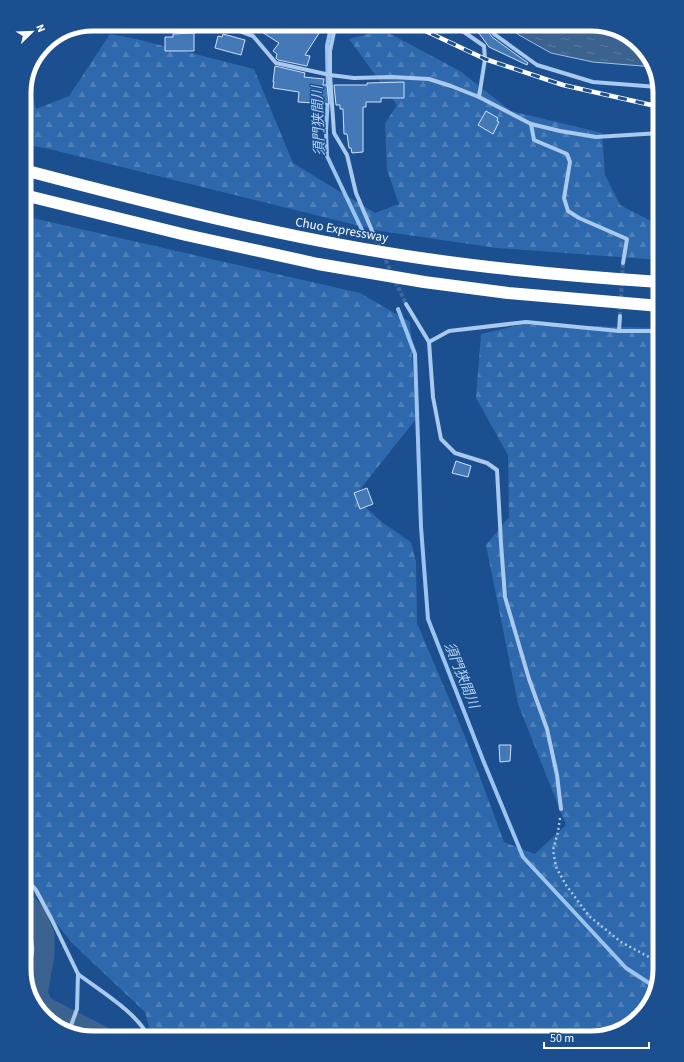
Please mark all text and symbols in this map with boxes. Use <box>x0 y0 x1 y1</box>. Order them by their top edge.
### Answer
north arrow <box>12 12 52 52</box>
text: N <box>32 22 49 35</box>
water label: 須門狭間川 <box>308 84 330 156</box>
street label: Chuo Expressway <box>294 213 390 247</box>
water label: 須門狭間川 <box>439 639 484 713</box>
scale bar <box>544 1024 649 1050</box>
text: 50 m <box>550 1030 574 1047</box>

